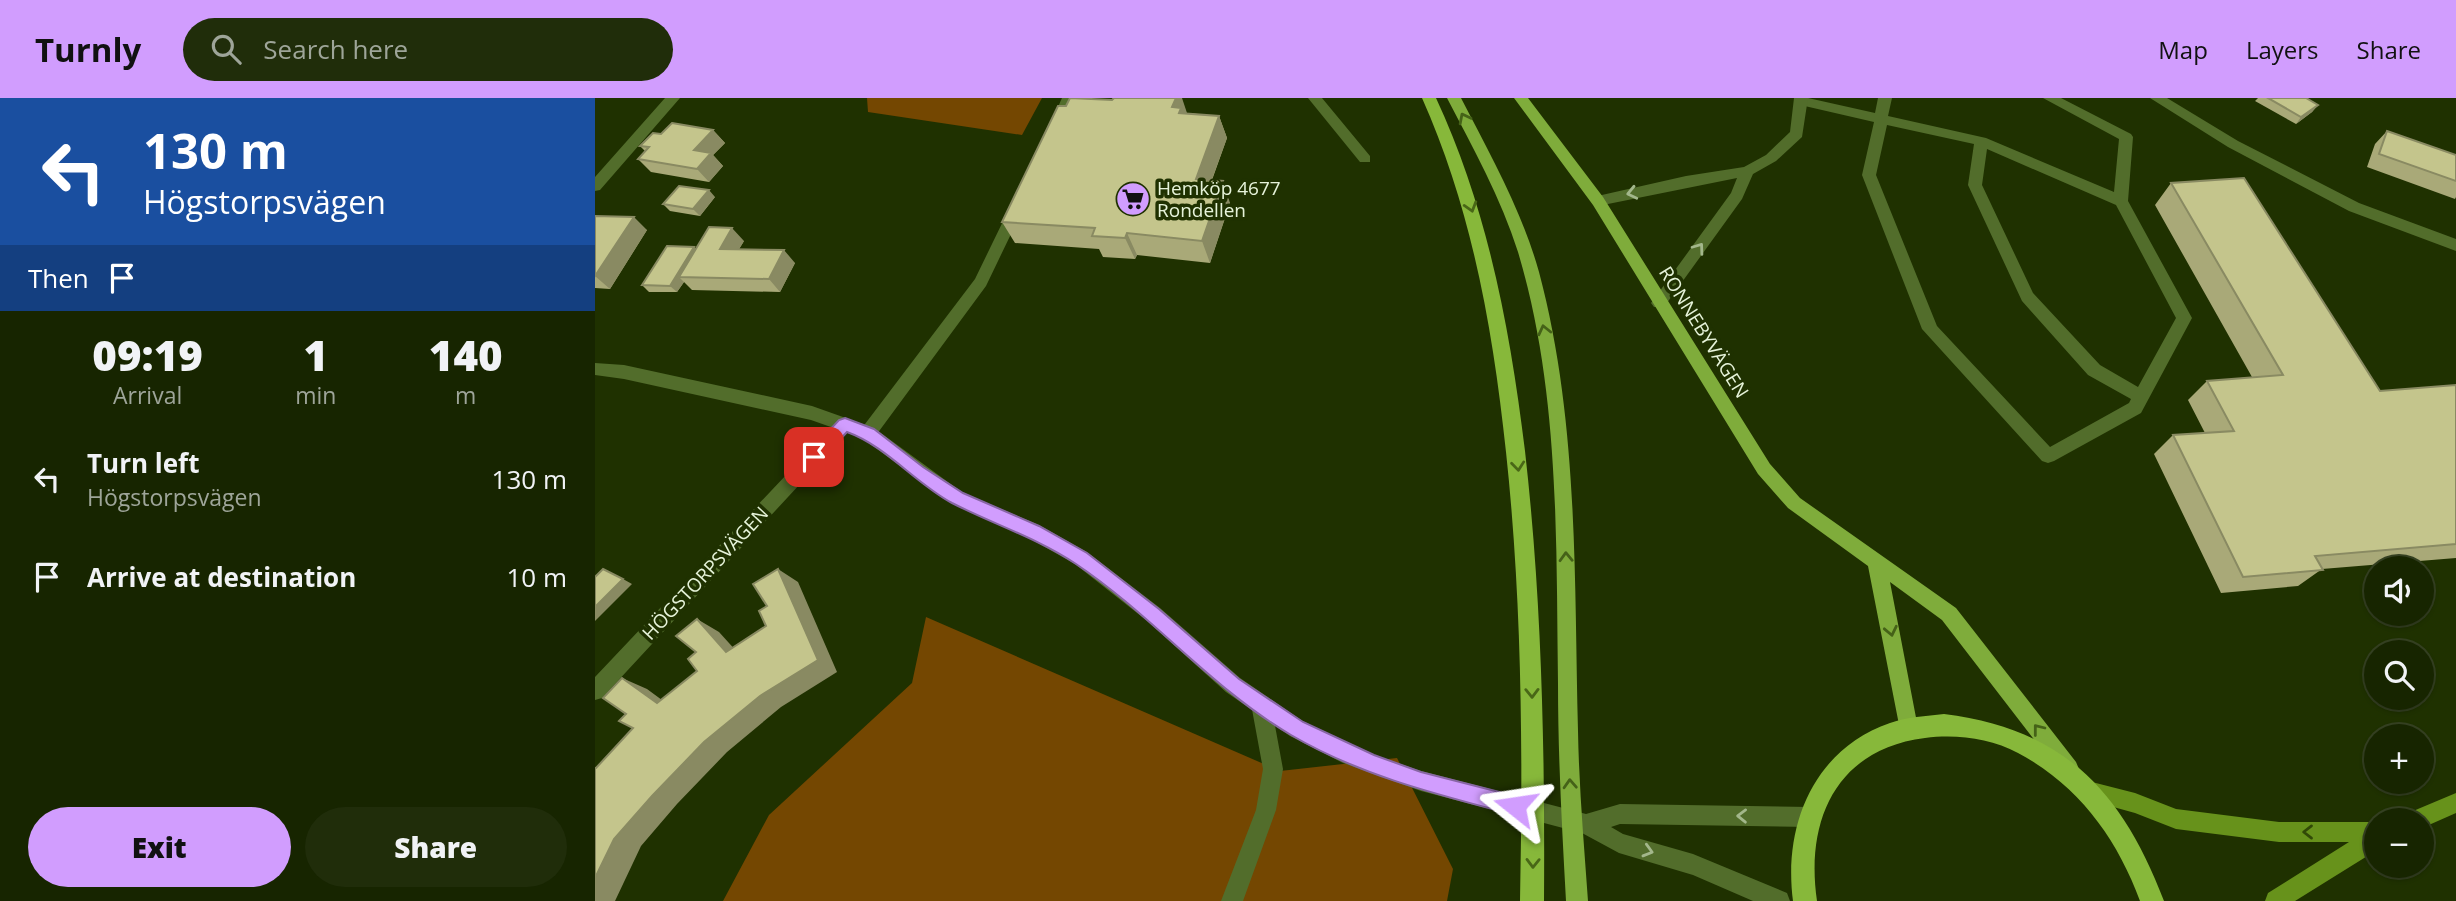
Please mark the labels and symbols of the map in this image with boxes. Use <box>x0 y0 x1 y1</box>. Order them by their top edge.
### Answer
one-way arrow <box>1459 113 1473 126</box>
place label: Hemköp 4677 Rondellen <box>1157 175 1281 223</box>
supermarket icon: Hemköp 4677 Rondellen <box>1114 180 1152 218</box>
one-way arrow <box>1626 185 1638 199</box>
one-way arrow <box>1462 201 1477 213</box>
one-way arrow <box>1691 243 1704 256</box>
street label: RONNEBYVÄGEN <box>1653 261 1755 403</box>
one-way arrow <box>1538 324 1553 336</box>
pin <box>784 427 844 487</box>
one-way arrow <box>1510 461 1525 472</box>
street label: HÖGSTORPSVÄGEN <box>636 501 774 645</box>
one-way arrow <box>1558 551 1573 562</box>
one-way arrow <box>1883 625 1898 637</box>
one-way arrow <box>1524 688 1540 699</box>
one-way arrow <box>2034 724 2047 737</box>
position arrow <box>1478 769 1552 843</box>
one-way arrow <box>1563 778 1578 789</box>
one-way arrow <box>1736 808 1746 824</box>
one-way arrow <box>2303 824 2313 840</box>
one-way arrow <box>1642 843 1654 858</box>
one-way arrow <box>1525 858 1541 869</box>

